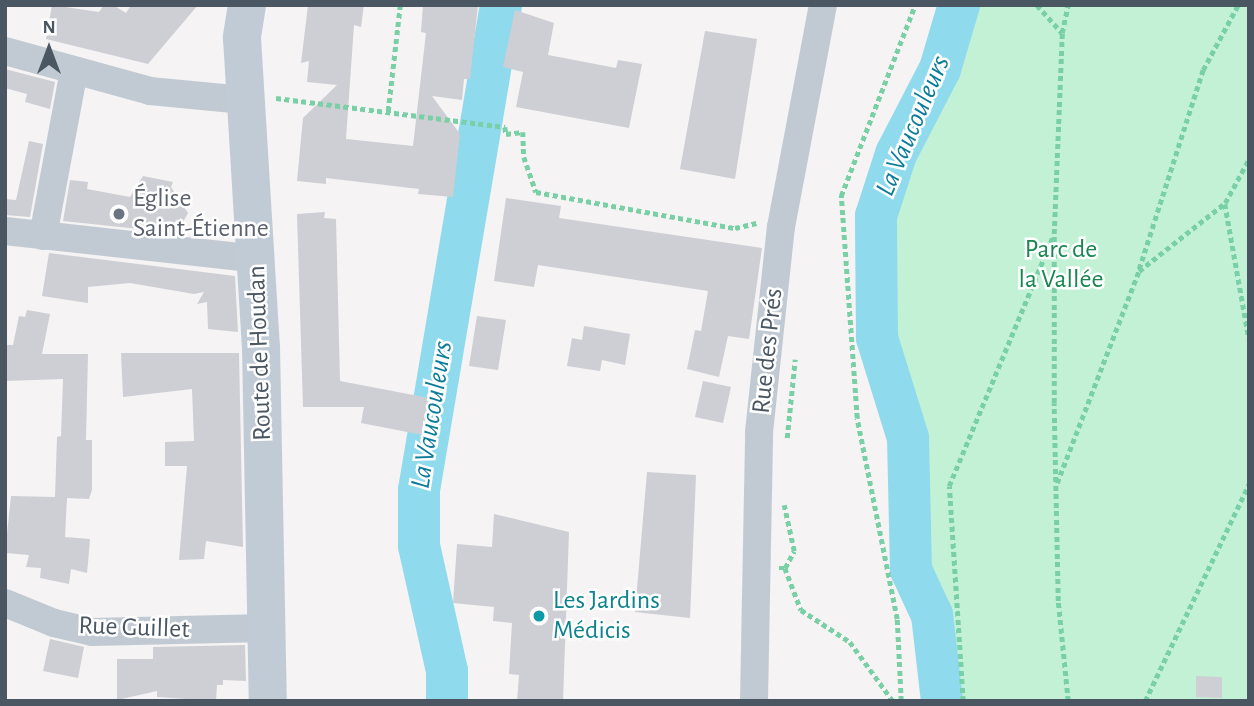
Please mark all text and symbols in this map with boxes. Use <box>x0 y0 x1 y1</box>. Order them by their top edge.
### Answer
north arrow <box>14 14 84 84</box>
text: N <box>42 18 56 37</box>
water label: La Vaucouleurs <box>868 51 958 201</box>
place label: Église Saint-Étienne <box>133 183 269 244</box>
marker: Église Saint-Étienne <box>111 206 127 222</box>
park label: Parc de la Vallée <box>1019 234 1103 296</box>
street label: Route de Houdan <box>241 265 279 441</box>
street label: Rue des Prés <box>746 287 790 415</box>
water label: La Vaucouleurs <box>404 339 460 491</box>
place label: Les Jardins Médicis <box>553 585 660 646</box>
marker: Les Jardins Médicis <box>531 608 547 624</box>
street label: Rue Guillet <box>78 610 190 646</box>

